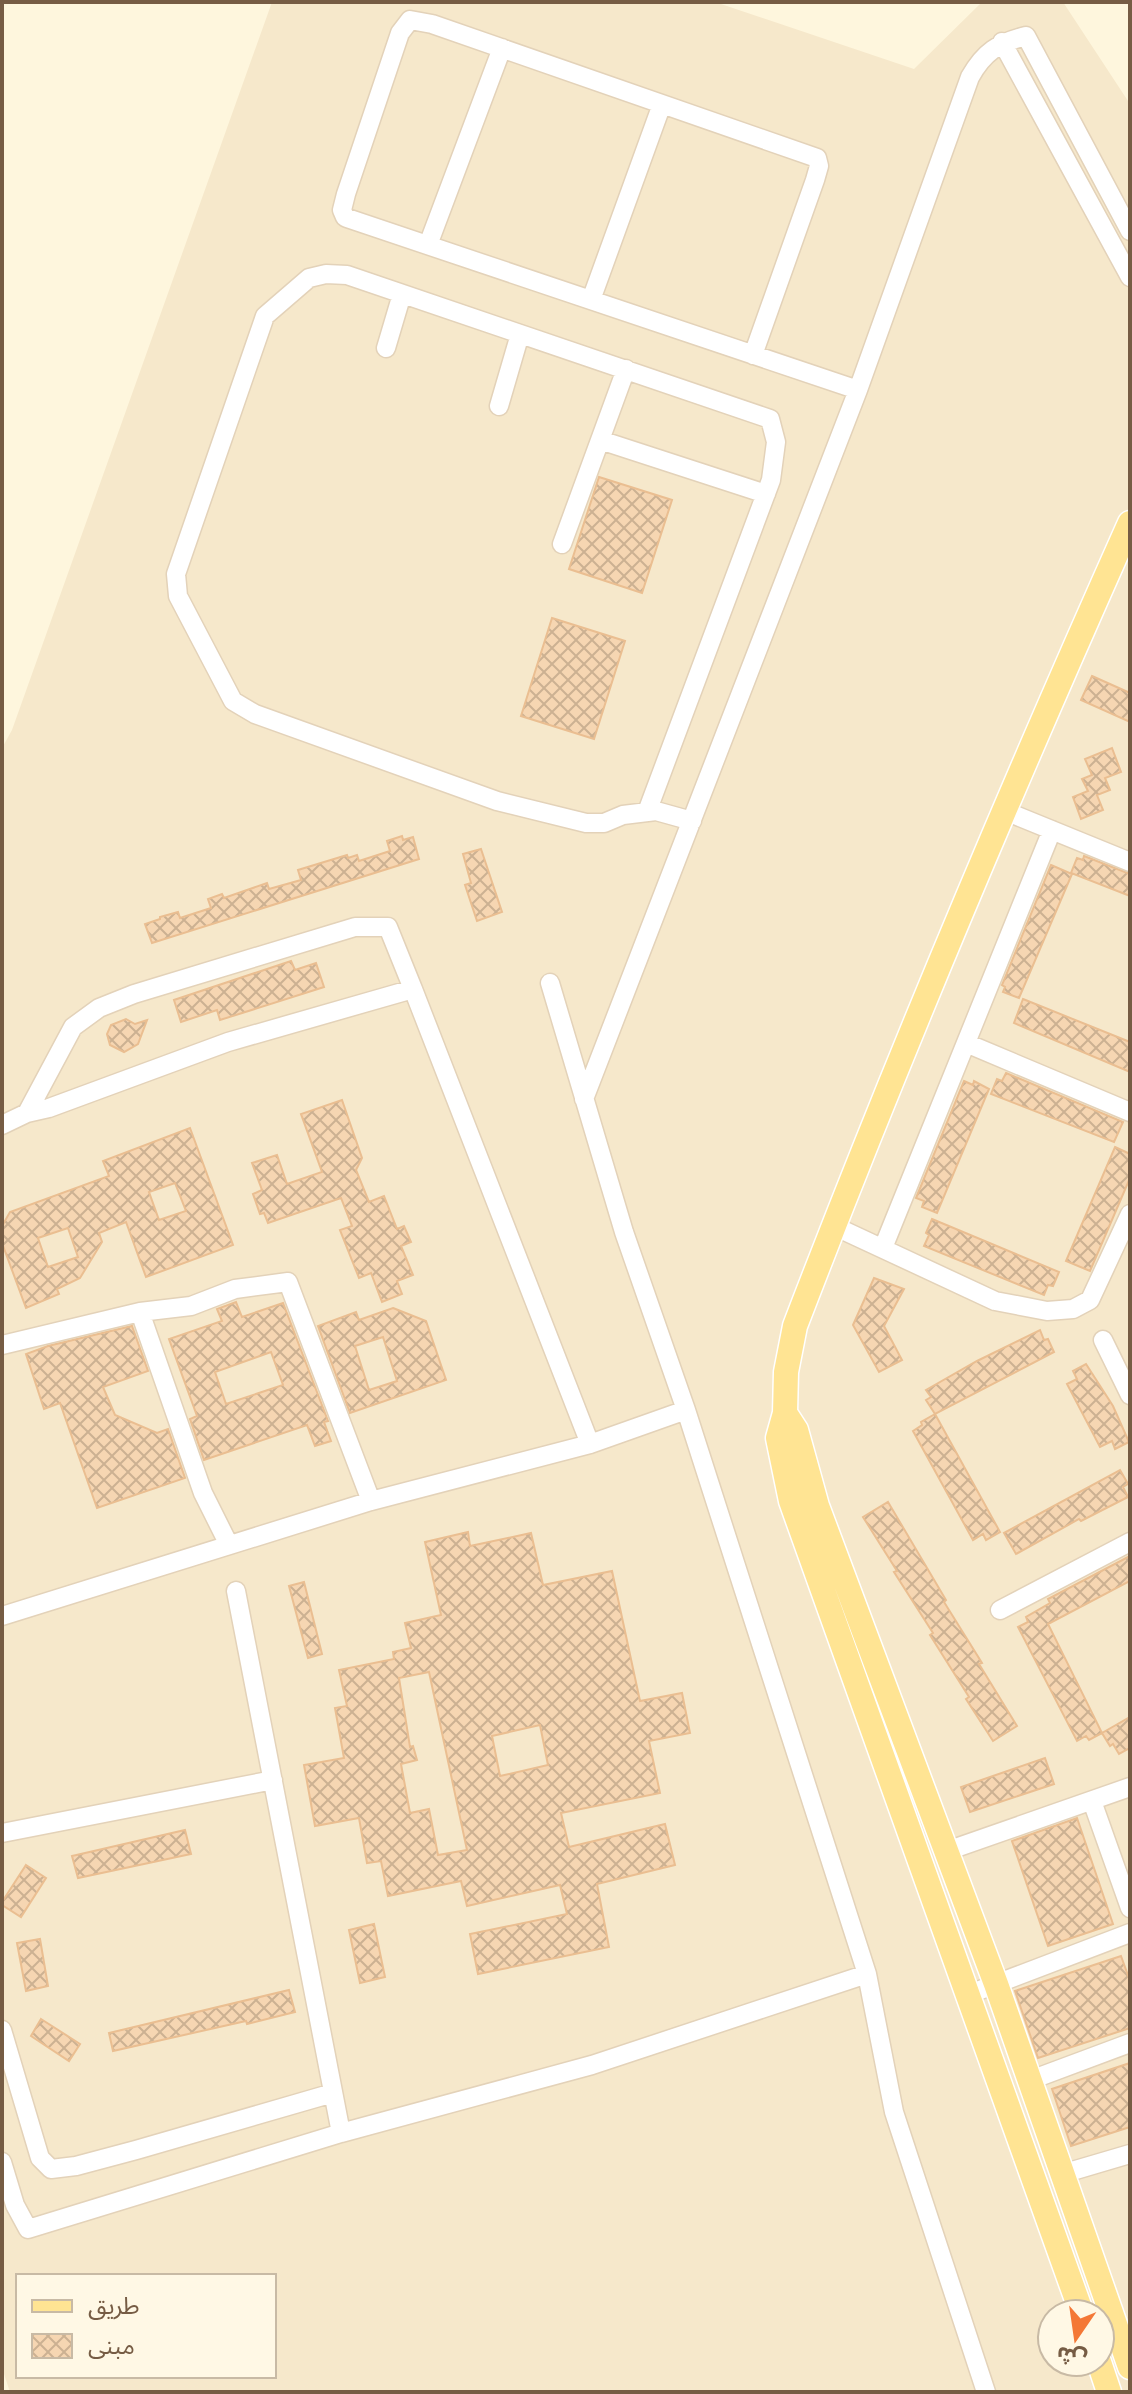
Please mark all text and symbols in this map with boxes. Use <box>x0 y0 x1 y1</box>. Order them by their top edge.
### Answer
legend <box>16 2274 276 2378</box>
text: طريق <box>88 2290 140 2321</box>
north arrow <box>1036 2298 1116 2378</box>
text: مبنى <box>88 2330 135 2361</box>
text: ش <box>1054 2339 1090 2375</box>

